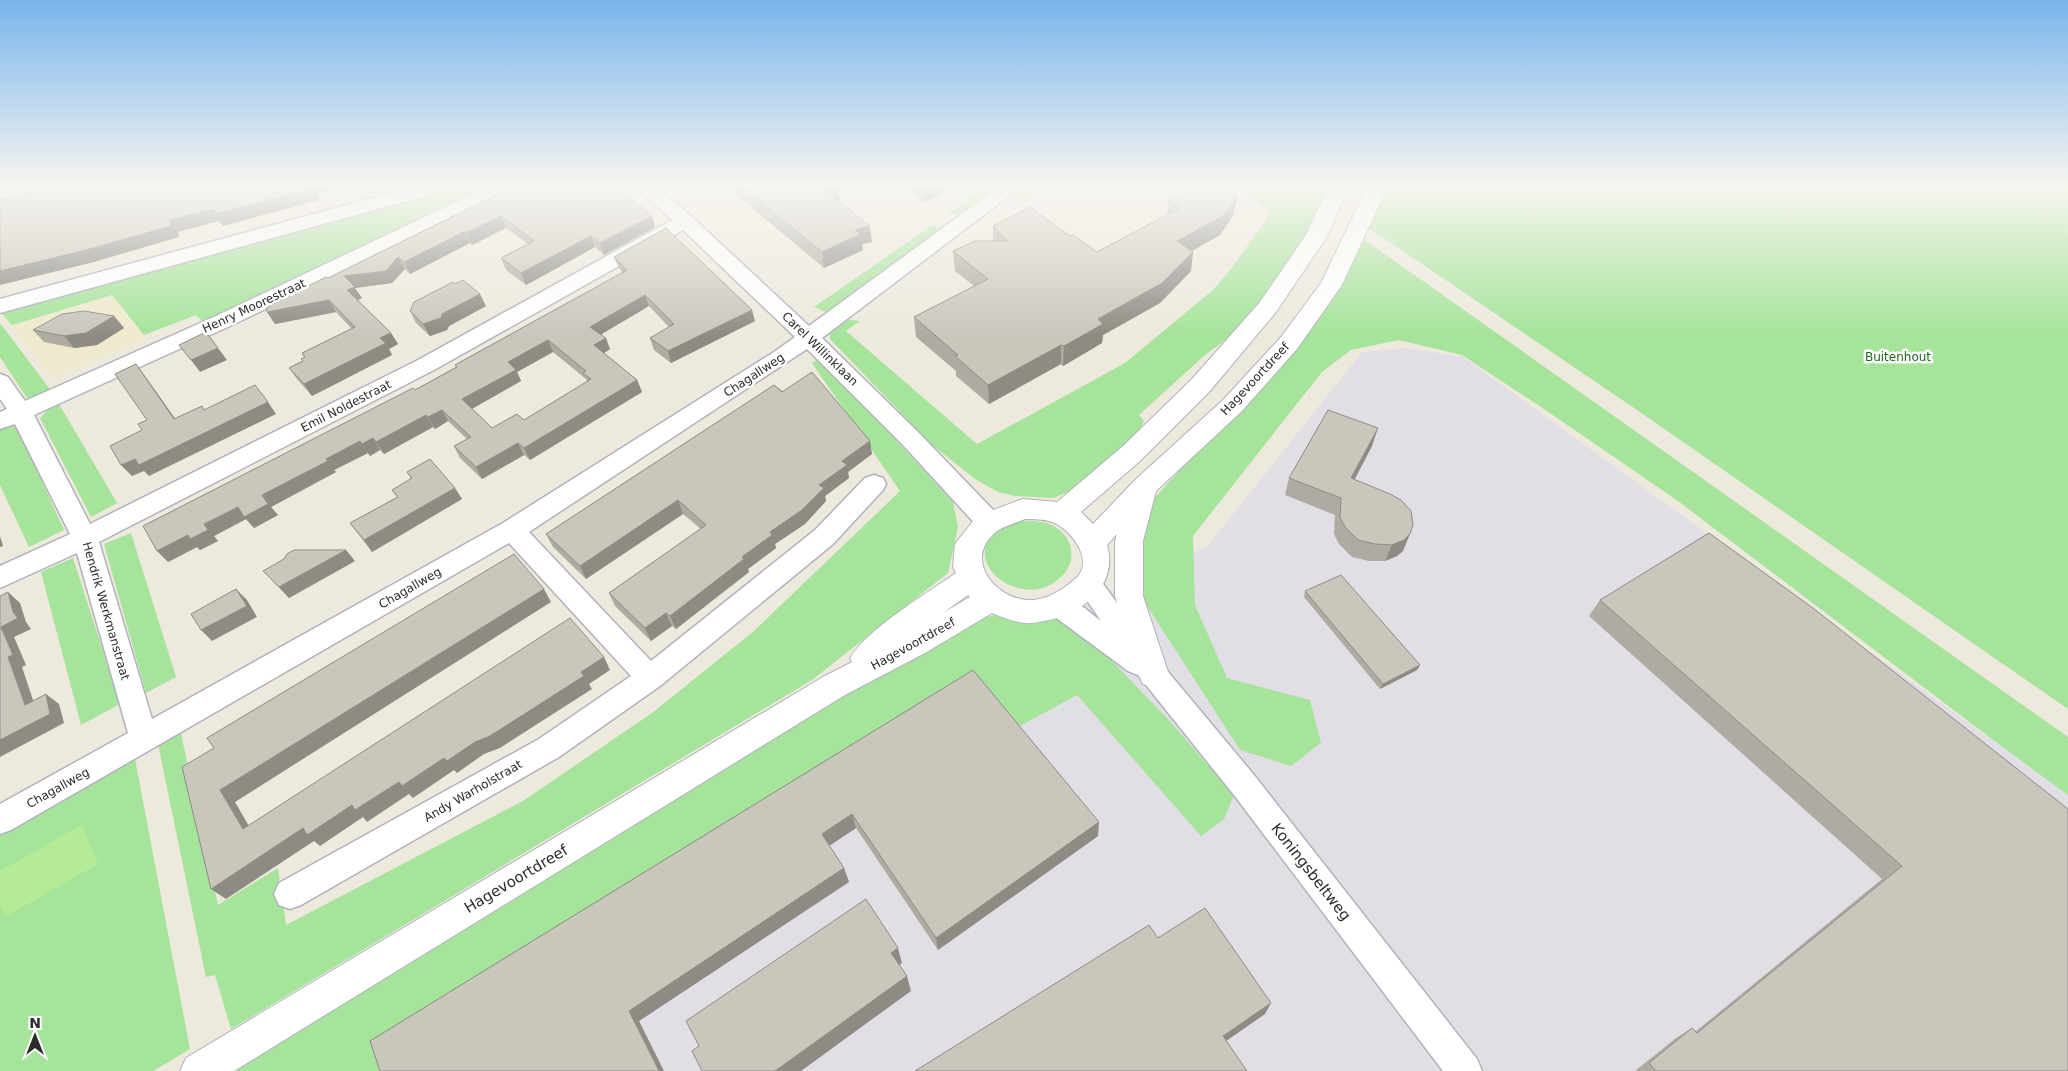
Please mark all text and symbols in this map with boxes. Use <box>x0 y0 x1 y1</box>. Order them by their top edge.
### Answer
street label: Henry Moorestraat <box>200 276 308 336</box>
street label: Carel Willinklaan <box>779 309 861 389</box>
street label: Hagevoortdreef <box>1218 339 1293 418</box>
street label: Chagallweg <box>721 350 787 400</box>
park label: Buitenhout <box>1865 350 1931 364</box>
street label: Emil Noldestraat <box>298 377 394 435</box>
street label: Hendrik Werkmanstraat <box>80 540 133 682</box>
street label: Chagallweg <box>376 564 444 612</box>
street label: Hagevoortdreef <box>868 615 958 673</box>
street label: Andy Warholstraat <box>421 757 525 825</box>
street label: Chagallweg <box>24 765 92 811</box>
street label: Koningsbeltweg <box>1267 820 1355 924</box>
street label: Hagevoortdreef <box>461 841 572 917</box>
north arrow <box>10 1011 60 1061</box>
text: N <box>29 1015 41 1031</box>

